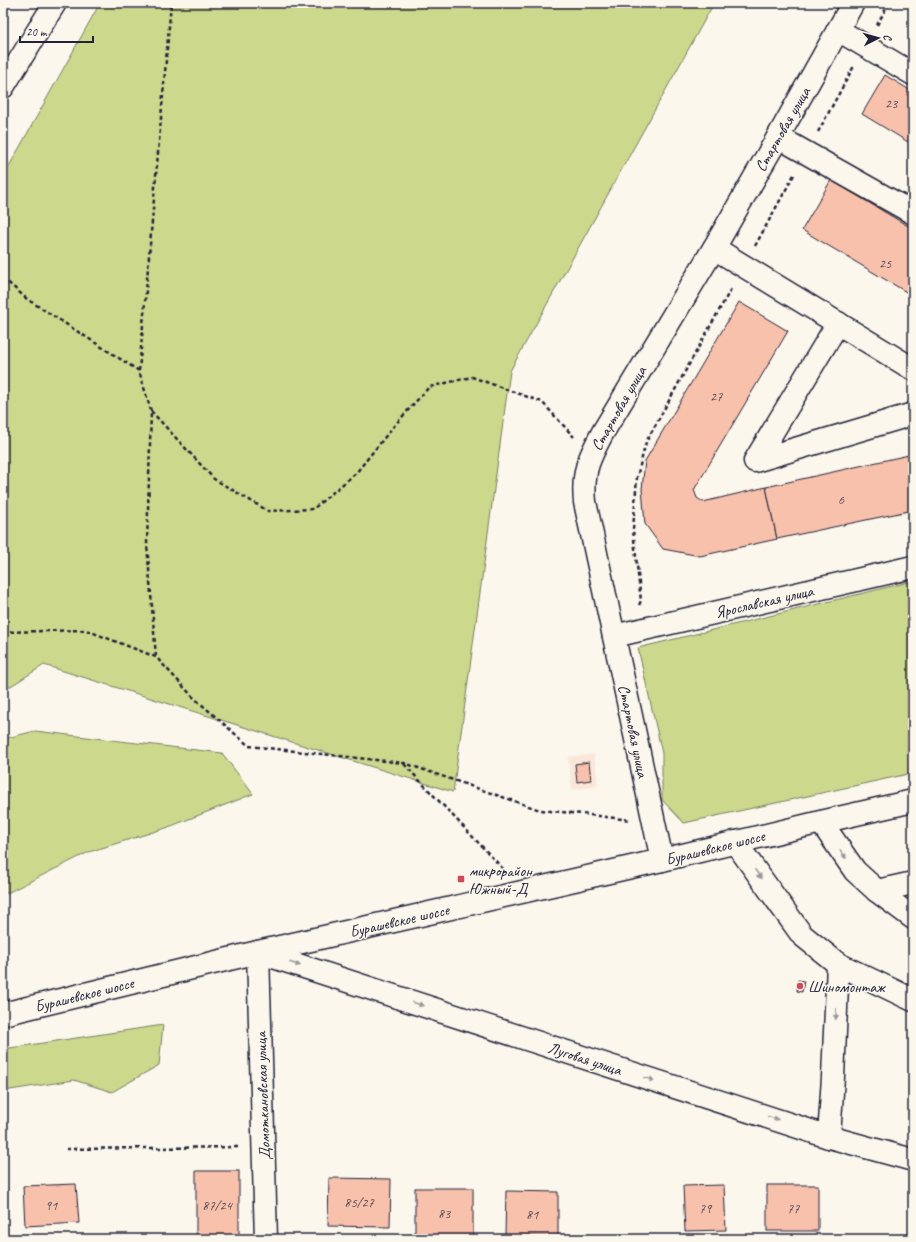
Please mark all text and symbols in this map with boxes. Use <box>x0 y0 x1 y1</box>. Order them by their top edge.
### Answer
scale bar <box>20 18 93 44</box>
north arrow <box>858 18 898 58</box>
text: 20 m <box>26 24 48 40</box>
text: С <box>881 34 895 42</box>
street label: Стартовая улица <box>751 83 816 175</box>
house number: 23 <box>885 95 899 112</box>
house number: 25 <box>879 255 892 272</box>
street label: Стартовая улица <box>587 362 652 454</box>
house number: 27 <box>710 388 723 405</box>
house number: 6 <box>838 491 845 508</box>
street label: Ярославская улица <box>713 581 816 623</box>
street label: Стартовая улица <box>613 683 653 780</box>
street label: Бурашевское шоссе <box>664 826 769 870</box>
one-way arrow <box>839 849 847 859</box>
place label: микрорайон Южный-Д <box>469 861 533 899</box>
one-way arrow <box>754 868 762 879</box>
marker: микрорайон Южный-Д <box>456 874 466 884</box>
street label: Бурашевское шоссе <box>348 899 453 942</box>
one-way arrow <box>289 961 301 967</box>
street label: Бурашевское шоссе <box>33 973 138 1017</box>
place label: Шиномонтаж <box>808 977 886 997</box>
marker: Шиномонтаж <box>795 981 805 991</box>
one-way arrow <box>413 1001 425 1007</box>
one-way arrow <box>833 1008 839 1021</box>
street label: Домоткановская улица <box>251 1030 275 1160</box>
street label: Луговая улица <box>545 1038 625 1081</box>
one-way arrow <box>643 1076 655 1082</box>
one-way arrow <box>767 1116 779 1122</box>
house number: 85/27 <box>344 1194 375 1211</box>
house number: 91 <box>45 1197 58 1214</box>
house number: 87/24 <box>202 1197 234 1214</box>
house number: 79 <box>699 1200 713 1217</box>
house number: 77 <box>787 1200 800 1217</box>
house number: 83 <box>438 1205 452 1222</box>
house number: 81 <box>526 1206 539 1223</box>

